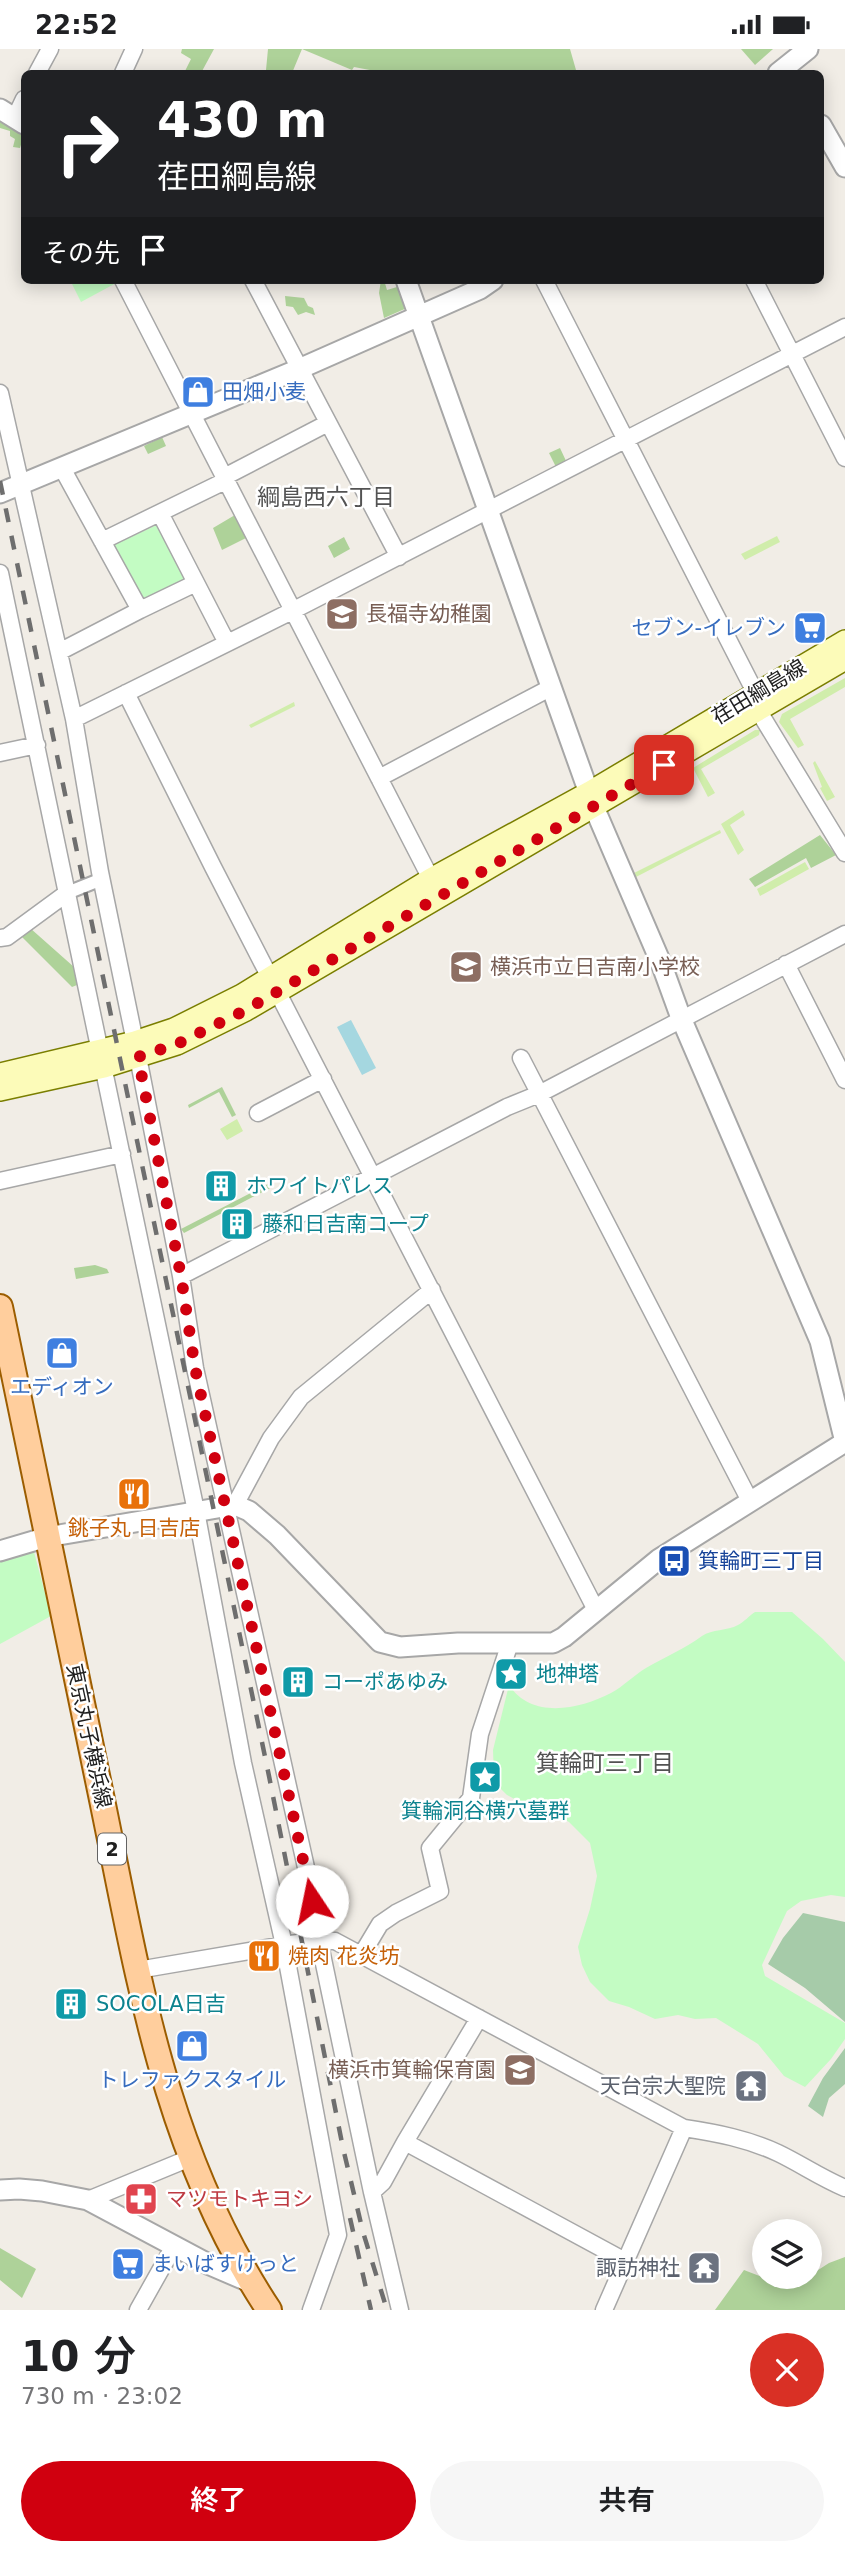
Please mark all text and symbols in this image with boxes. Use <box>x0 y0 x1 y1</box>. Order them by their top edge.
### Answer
text: 22:52 <box>35 10 118 40</box>
text: 430 m <box>157 92 327 149</box>
icon: right <box>42 98 133 189</box>
text: 荏田綱島線 <box>157 158 317 196</box>
icon: arrive <box>134 231 172 269</box>
text: その先 <box>42 238 120 268</box>
shop icon: 田畑小麦 <box>179 373 217 411</box>
place label: 田畑小麦 <box>222 380 306 404</box>
district label: 綱島西六丁目 <box>257 484 395 510</box>
school or university icon: 長福寺幼稚園 <box>323 595 361 633</box>
place label: 長福寺幼稚園 <box>366 602 492 626</box>
supermarket icon: セブン-イレブン <box>791 609 829 647</box>
place label: セブン-イレブン <box>631 616 786 640</box>
street label: 荏田綱島線 <box>708 655 810 729</box>
pin <box>634 735 694 795</box>
icon: arrive <box>645 746 683 784</box>
school or university icon: 横浜市立日吉南小学校 <box>447 948 485 986</box>
place label: 横浜市立日吉南小学校 <box>490 955 700 979</box>
building icon: ホワイトパレス <box>202 1167 240 1205</box>
place label: ホワイトパレス <box>246 1174 393 1198</box>
building icon: 藤和日吉南コープ <box>218 1205 256 1243</box>
place label: 藤和日吉南コープ <box>262 1212 429 1236</box>
shop icon: エディオン <box>43 1334 81 1372</box>
place label: エディオン <box>10 1375 114 1399</box>
restaurant icon: 銚子丸 日吉店 <box>115 1475 153 1513</box>
place label: 銚子丸 日吉店 <box>68 1516 200 1540</box>
bus stop icon: 箕輪町三丁目 <box>655 1542 693 1580</box>
place label: 箕輪町三丁目 <box>698 1549 824 1573</box>
place icon: 地神塔 <box>492 1655 530 1693</box>
street label: 東京丸子横浜線 <box>62 1662 116 1810</box>
place label: 地神塔 <box>536 1662 599 1686</box>
building icon: コーポあゆみ <box>279 1663 317 1701</box>
place label: コーポあゆみ <box>322 1670 448 1694</box>
district label: 箕輪町三丁目 <box>536 1750 674 1776</box>
place icon: 箕輪洞谷横穴墓群 <box>466 1758 504 1796</box>
place label: 箕輪洞谷横穴墓群 <box>401 1799 569 1823</box>
road number: 2 <box>98 1833 126 1865</box>
position arrow <box>275 1864 349 1938</box>
restaurant icon: 焼肉 花炎坊 <box>245 1937 283 1975</box>
place label: 焼肉 花炎坊 <box>288 1944 400 1968</box>
building icon: SOCOLA日吉 <box>52 1985 90 2023</box>
place label: SOCOLA日吉 <box>96 1992 226 2016</box>
shop icon: トレファクスタイル <box>173 2027 211 2065</box>
school or university icon: 横浜市箕輪保育園 <box>501 2051 539 2089</box>
place label: 横浜市箕輪保育園 <box>328 2058 496 2082</box>
temple icon: 天台宗大聖院 <box>732 2067 770 2105</box>
place label: トレファクスタイル <box>98 2068 286 2092</box>
place label: 天台宗大聖院 <box>600 2074 726 2098</box>
pharmacy icon: マツモトキヨシ <box>122 2180 160 2218</box>
place label: マツモトキヨシ <box>166 2187 313 2211</box>
map controls <box>752 2219 822 2289</box>
button: layers <box>752 2219 822 2289</box>
supermarket icon: まいばすけっと <box>109 2245 147 2283</box>
temple icon: 諏訪神社 <box>685 2249 723 2287</box>
place label: まいばすけっと <box>152 2252 299 2276</box>
place label: 諏訪神社 <box>596 2256 680 2280</box>
text: 10 分 <box>21 2332 136 2381</box>
button: close <box>750 2333 824 2407</box>
text: 730 m · 23:02 <box>21 2383 183 2409</box>
button: 終了 <box>21 2461 416 2541</box>
button: 共有 <box>430 2461 824 2541</box>

